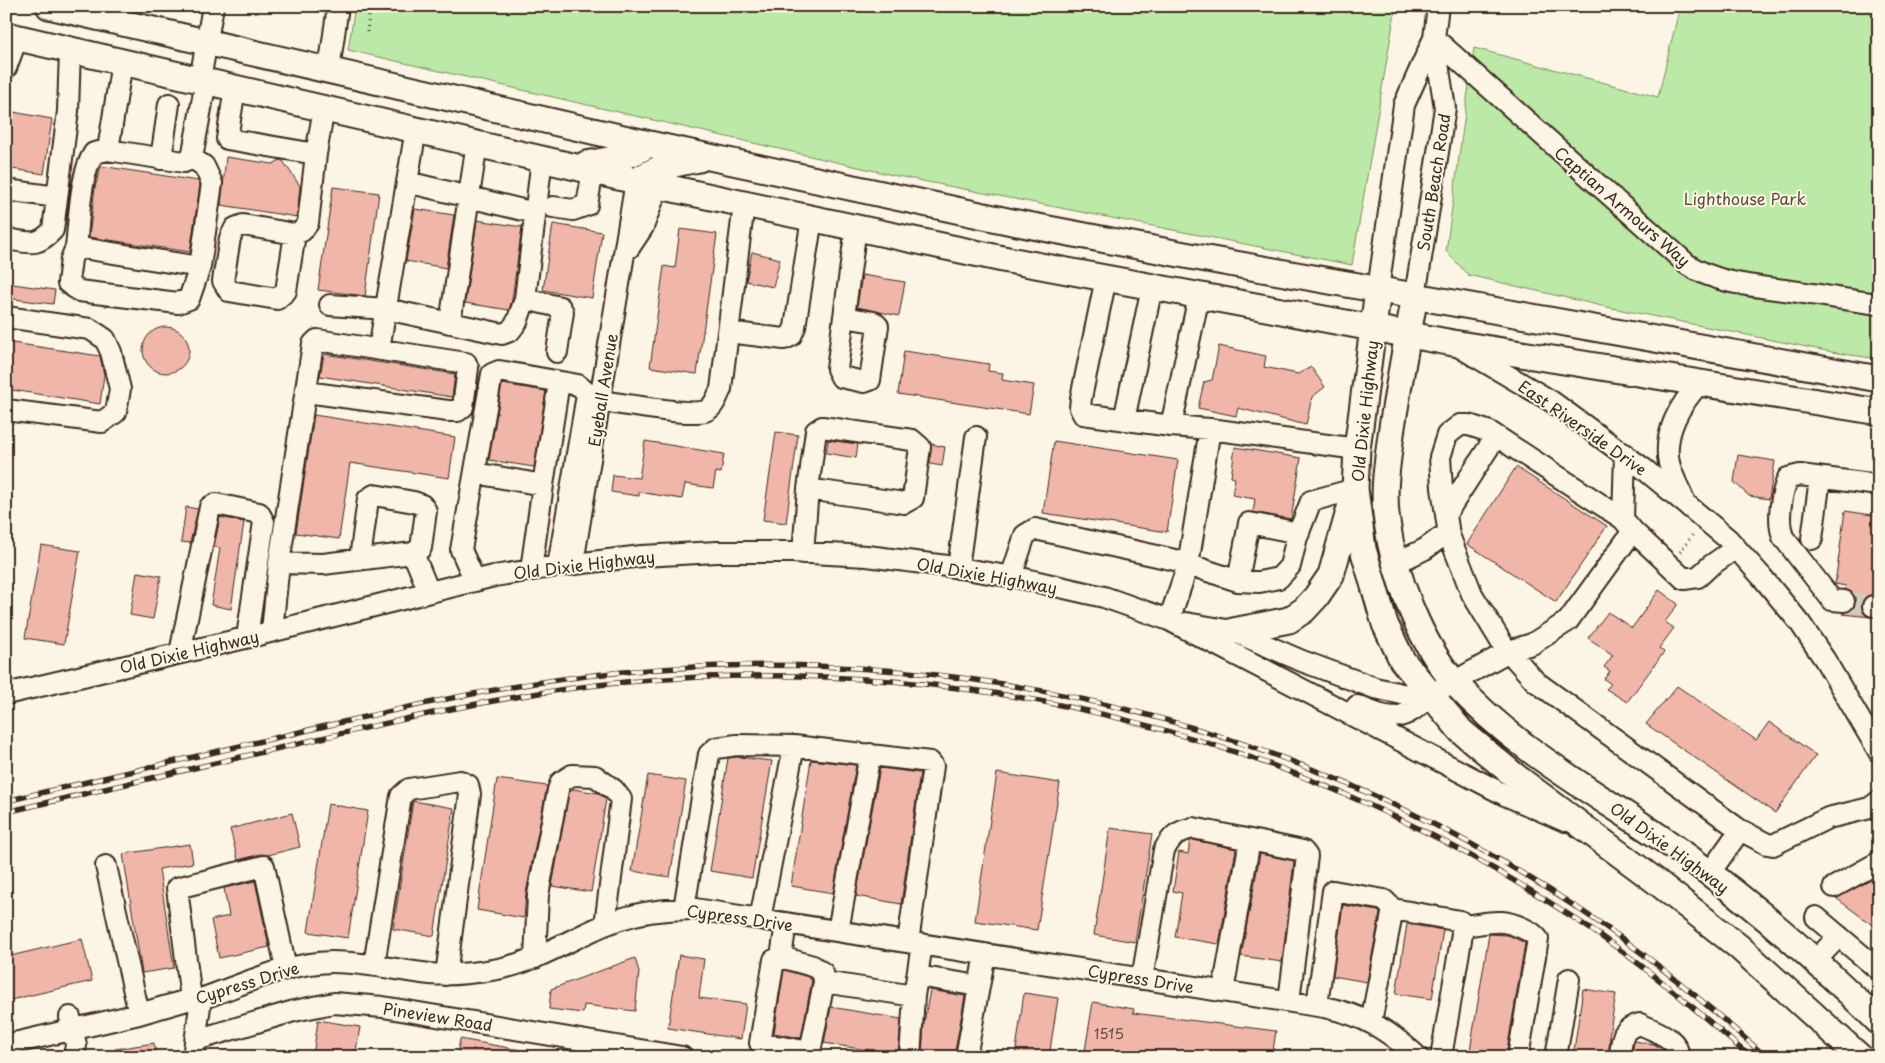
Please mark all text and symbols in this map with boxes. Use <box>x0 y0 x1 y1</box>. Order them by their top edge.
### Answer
street label: South Beach Road <box>1410 112 1456 252</box>
street label: Captian Armours Way <box>1550 140 1696 272</box>
park label: Lighthouse Park <box>1684 186 1806 210</box>
street label: Eyeball Avenue <box>581 331 623 448</box>
street label: Old Dixie Highway <box>1345 339 1383 483</box>
street label: East Riverside Drive <box>1514 374 1652 480</box>
street label: Old Dixie Highway <box>512 543 656 585</box>
street label: Old Dixie Highway <box>915 551 1059 599</box>
street label: Old Dixie Highway <box>117 623 261 679</box>
street label: Old Dixie Highway <box>1605 796 1735 898</box>
street label: Cypress Drive <box>685 898 795 936</box>
street label: Cypress Drive <box>192 955 302 1009</box>
street label: Cypress Drive <box>1086 958 1196 998</box>
street label: Pineview Road <box>382 995 494 1037</box>
house number: 1515 <box>1094 1023 1124 1044</box>

